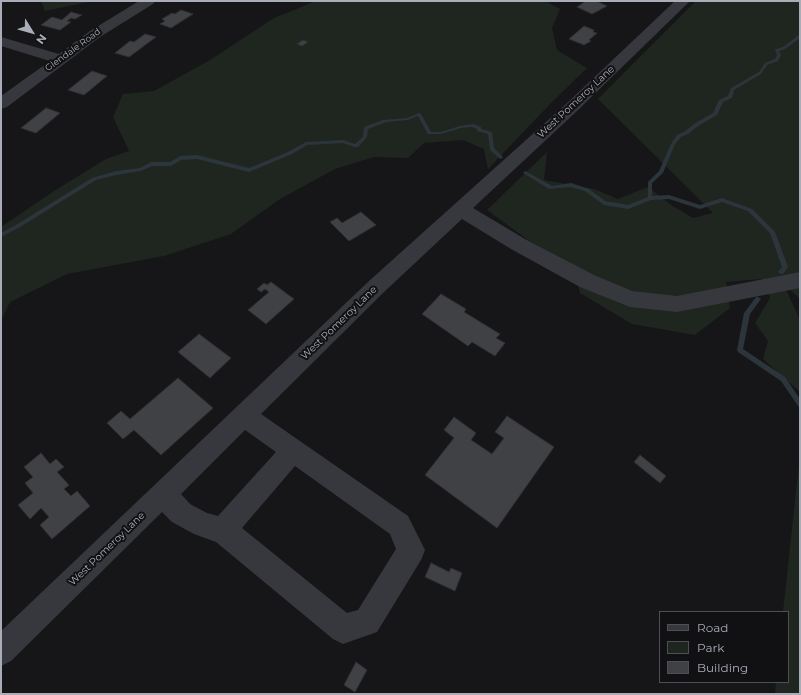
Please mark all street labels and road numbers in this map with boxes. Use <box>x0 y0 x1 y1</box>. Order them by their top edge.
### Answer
street label: Glendale Road <box>43 26 103 74</box>
street label: West Pomeroy Lane <box>535 63 617 141</box>
street label: West Pomeroy Lane <box>299 284 379 362</box>
street label: West Pomeroy Lane <box>67 510 147 588</box>

